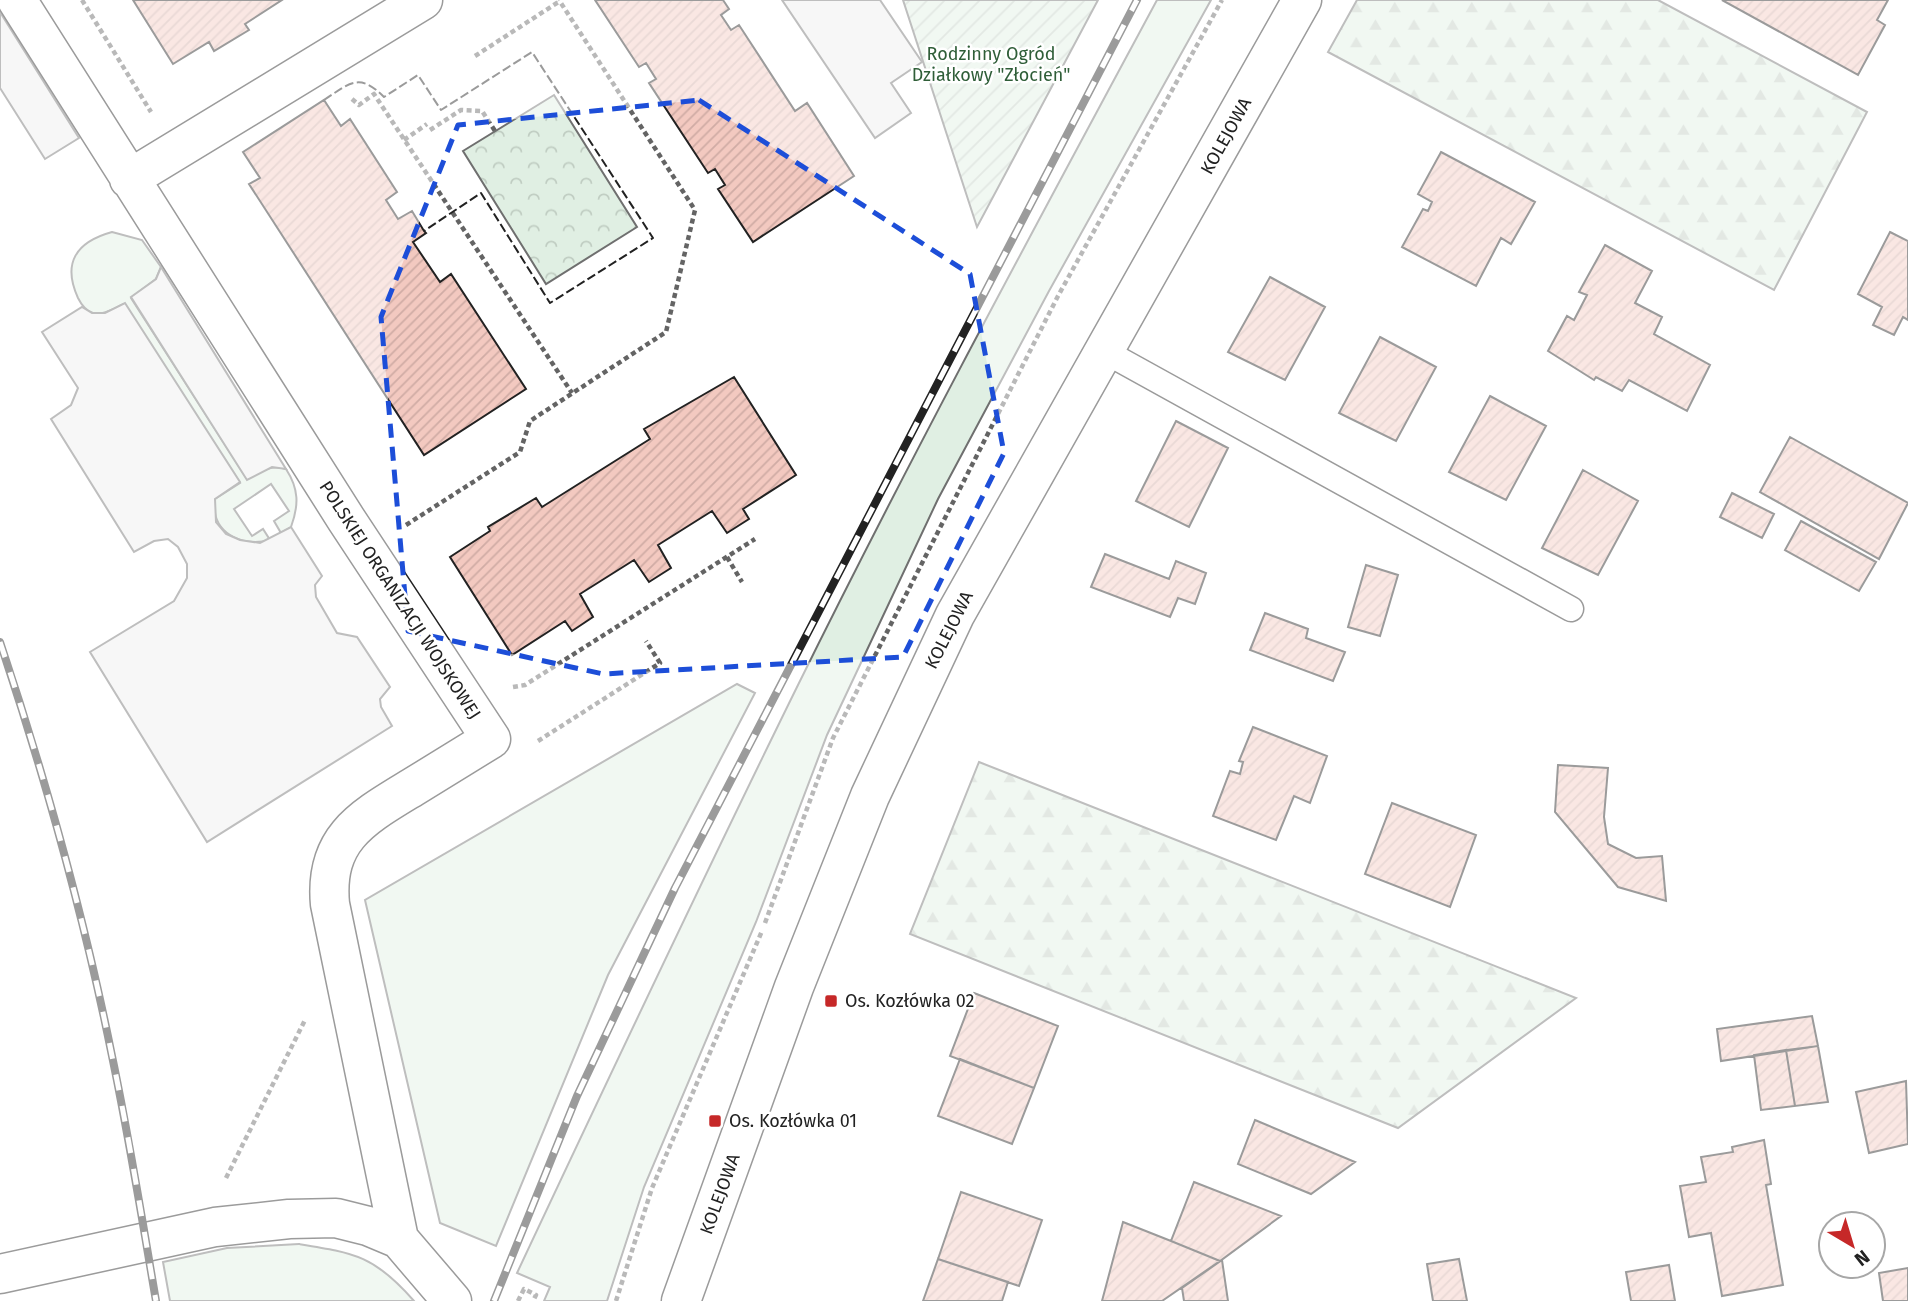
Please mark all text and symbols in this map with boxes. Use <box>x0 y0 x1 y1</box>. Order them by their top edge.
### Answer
park label: Rodzinny Ogród Działkowy "Złocień" <box>912 43 1070 86</box>
street label: KOLEJOWA <box>1196 93 1256 178</box>
street label: POLSKIEJ ORGANIZACJI WOJSKOWEJ <box>315 477 485 723</box>
street label: KOLEJOWA <box>920 587 978 673</box>
place label: Os. Kozłówka 02 <box>845 990 975 1012</box>
marker: Os. Kozłówka 02 <box>823 993 839 1009</box>
place label: Os. Kozłówka 01 <box>729 1110 857 1132</box>
marker: Os. Kozłówka 01 <box>707 1113 723 1129</box>
street label: KOLEJOWA <box>695 1150 745 1237</box>
north arrow <box>1817 1210 1887 1280</box>
text: N <box>1850 1245 1874 1271</box>

